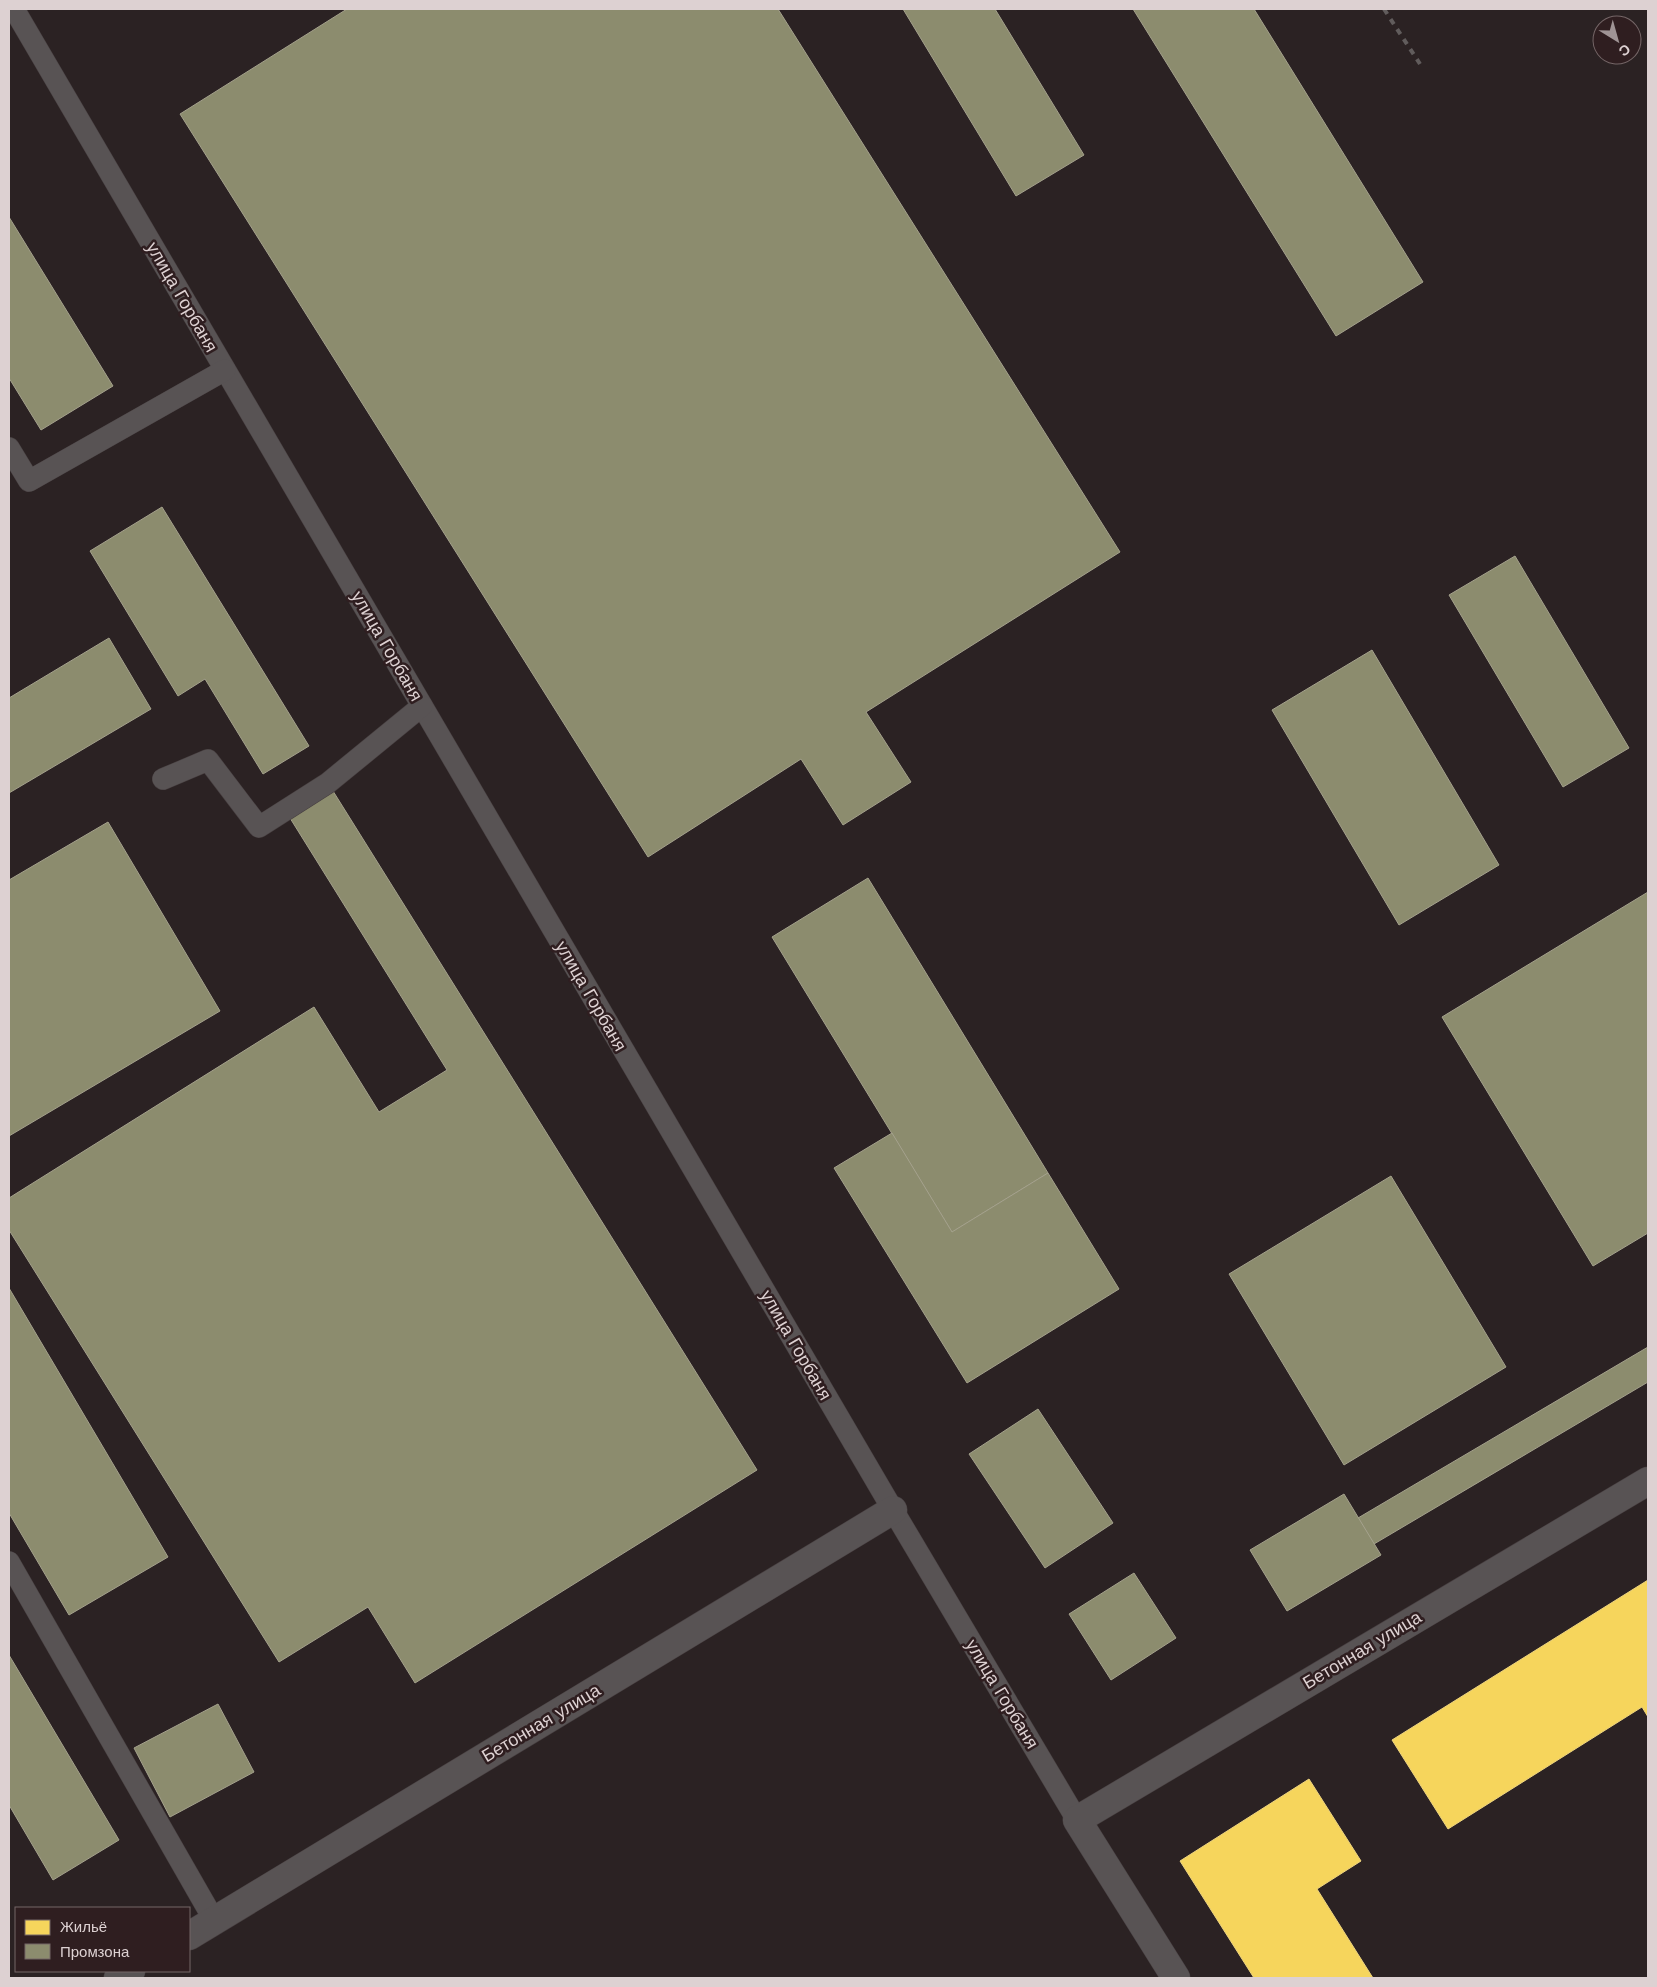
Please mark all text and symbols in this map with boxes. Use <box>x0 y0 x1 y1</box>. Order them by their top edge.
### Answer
north arrow <box>1592 15 1642 65</box>
text: С <box>1616 41 1634 60</box>
street label: улица Горбаня <box>142 238 222 356</box>
street label: улица Горбаня <box>347 587 427 705</box>
street label: улица Горбаня <box>551 937 631 1055</box>
street label: улица Горбаня <box>756 1286 836 1404</box>
street label: Бетонная улица <box>1299 1605 1426 1693</box>
street label: улица Горбаня <box>962 1635 1043 1752</box>
street label: Бетонная улица <box>478 1678 605 1766</box>
legend <box>15 1907 190 1972</box>
text: Жильё <box>60 1918 107 1936</box>
text: Промзона <box>60 1943 130 1961</box>

